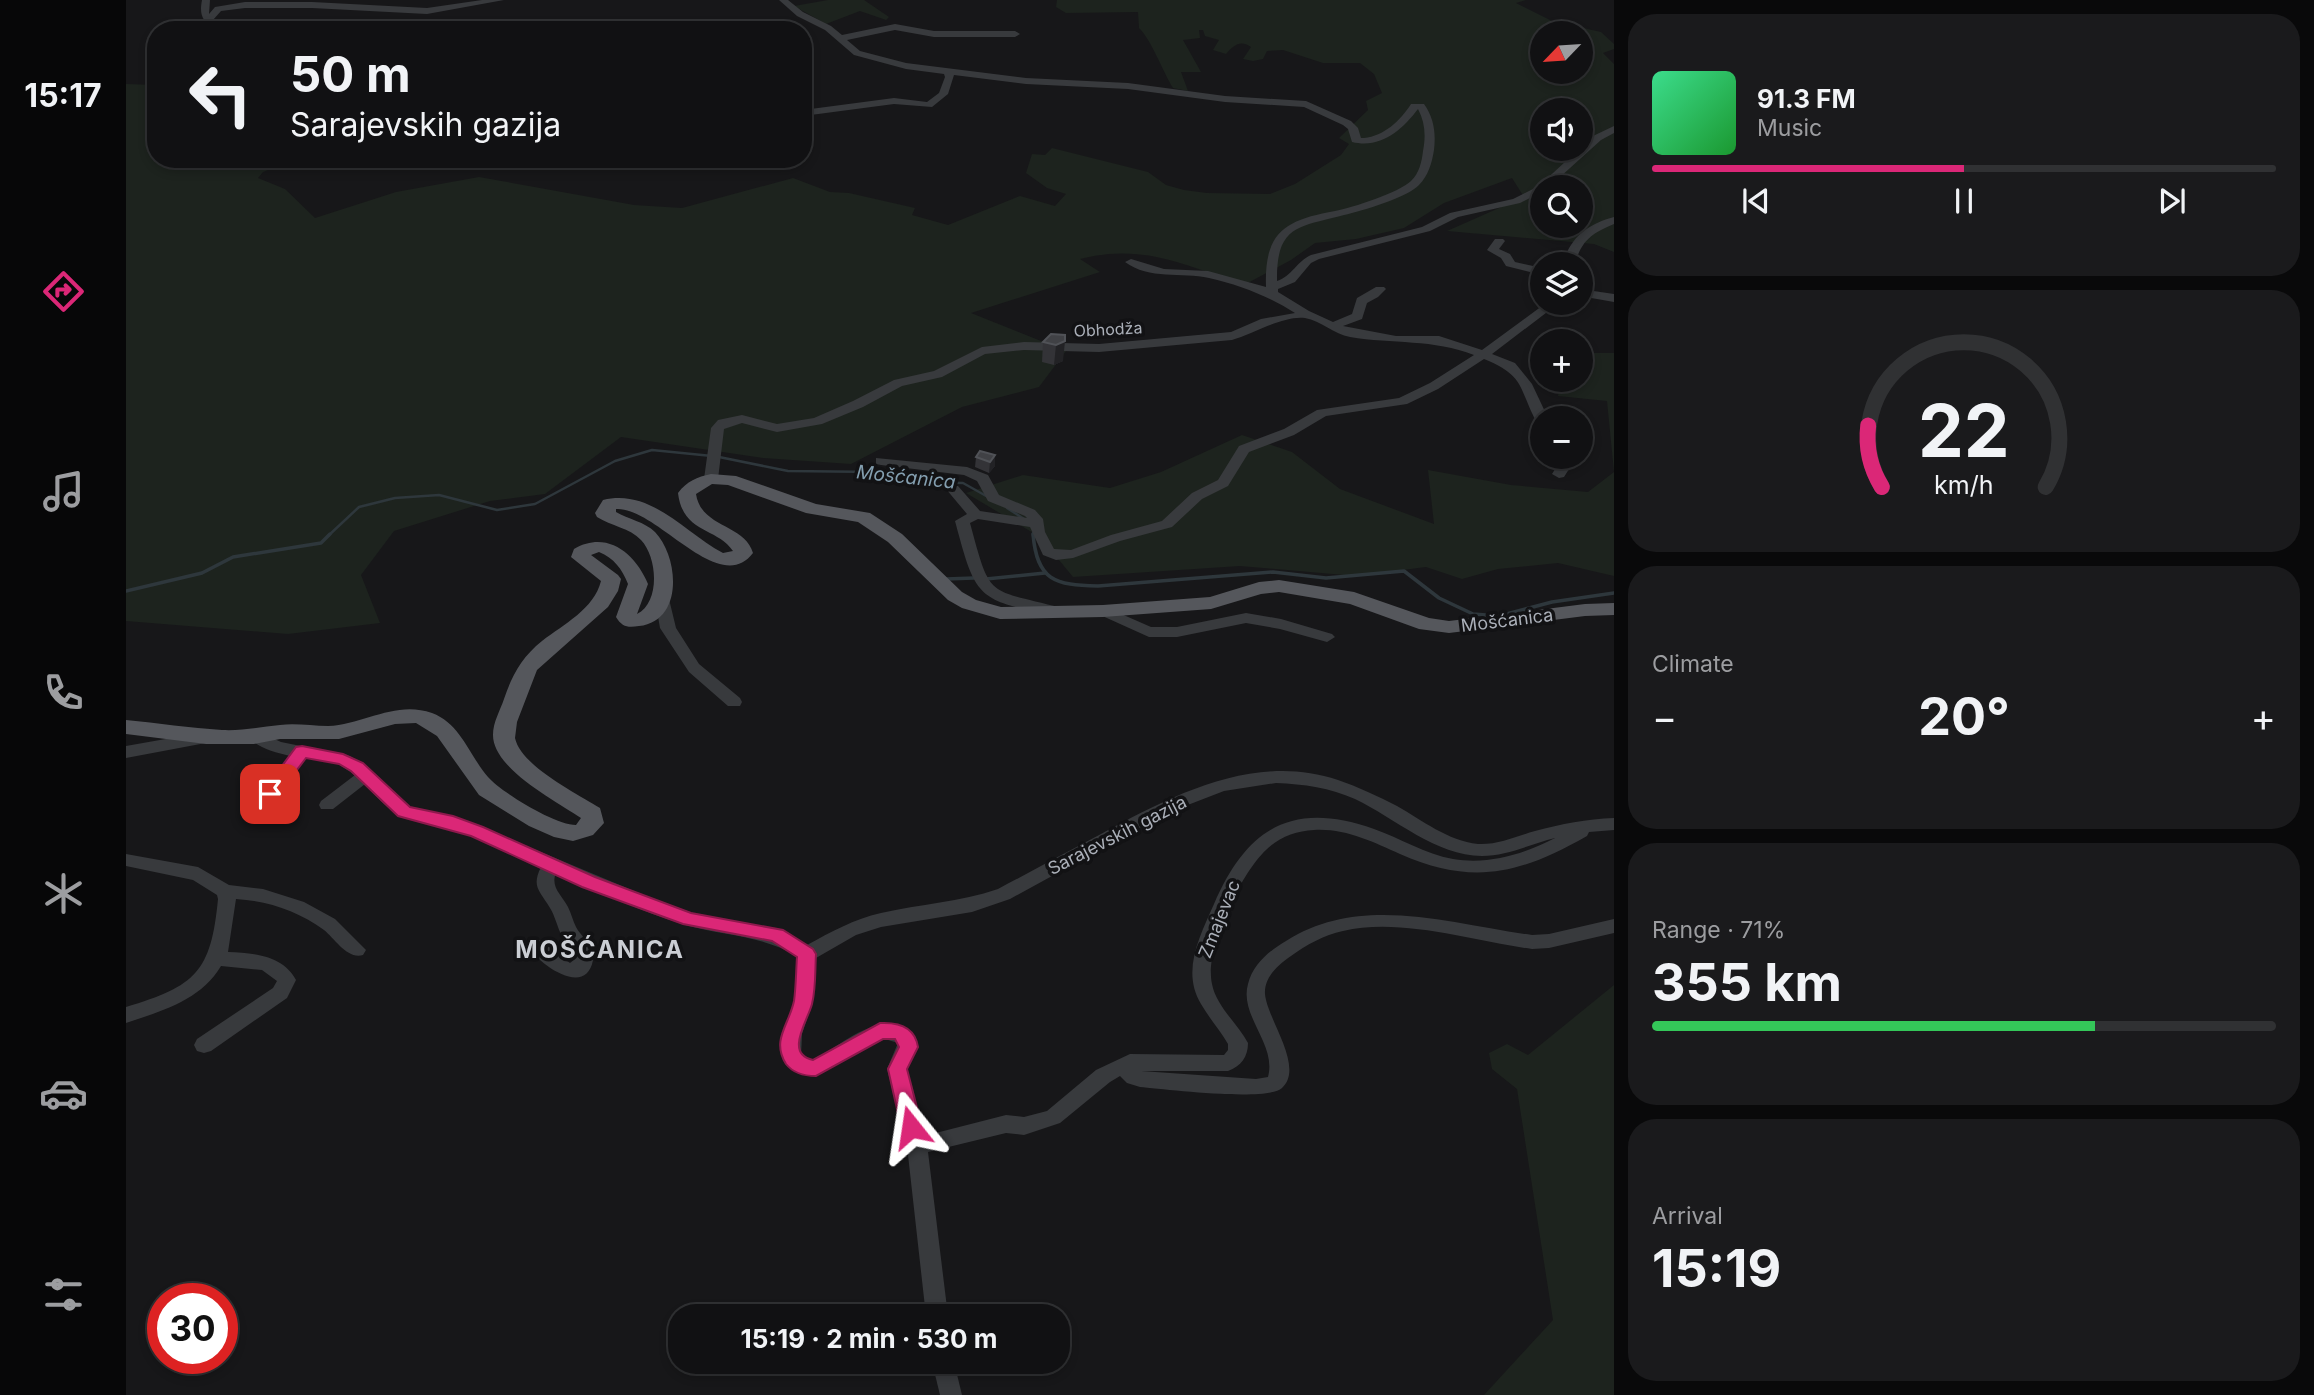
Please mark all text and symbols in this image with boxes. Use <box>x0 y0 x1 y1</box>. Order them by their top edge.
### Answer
north arrow <box>1530 21 1592 84</box>
map controls <box>1530 21 1593 469</box>
text: 50 m <box>290 45 411 104</box>
icon: left <box>175 49 266 140</box>
text: 15:17 <box>24 76 102 115</box>
text: 91.3 FM <box>1757 83 1856 114</box>
button: sound <box>1530 98 1593 161</box>
text: Sarajevskih gazija <box>290 105 561 144</box>
text: Music <box>1757 114 1822 142</box>
button: search <box>1530 175 1593 238</box>
icon: previous <box>1737 182 1775 220</box>
icon: pause <box>1945 182 1983 220</box>
icon: next <box>2153 182 2191 220</box>
button: layers <box>1530 252 1593 315</box>
icon: directions <box>39 267 88 316</box>
street label: Obhodža <box>1073 317 1143 341</box>
button: + <box>1530 329 1593 392</box>
text: 22 <box>1918 387 2010 476</box>
button: − <box>1530 406 1593 469</box>
water label: Mošćanica <box>855 460 957 494</box>
icon: music <box>39 467 88 516</box>
text: km/h <box>1934 470 1994 500</box>
street label: Mošćanica <box>1460 604 1554 636</box>
text: Climate <box>1652 650 1734 678</box>
icon: phone <box>39 668 88 717</box>
text: 20° <box>1918 685 2010 748</box>
text: − <box>1652 694 1677 740</box>
text: + <box>2251 694 2276 740</box>
pin <box>240 764 300 824</box>
icon: arrive <box>251 775 289 813</box>
street label: Sarajevskih gazija <box>1044 791 1190 879</box>
icon: climate <box>39 869 88 918</box>
street label: Zmajevac <box>1194 877 1244 961</box>
text: Range · 71% <box>1652 916 1785 944</box>
district label: MOŠĆANICA <box>515 935 685 964</box>
text: 355 km <box>1652 951 1842 1014</box>
icon: car <box>39 1069 88 1118</box>
position arrow <box>874 1090 948 1164</box>
text: Arrival <box>1652 1202 1723 1230</box>
text: 15:19 <box>1652 1237 1781 1300</box>
icon: filters <box>39 1270 88 1319</box>
speed limit sign: 30 <box>147 1283 238 1374</box>
text: 15:19 · 2 min · 530 m <box>741 1323 997 1354</box>

